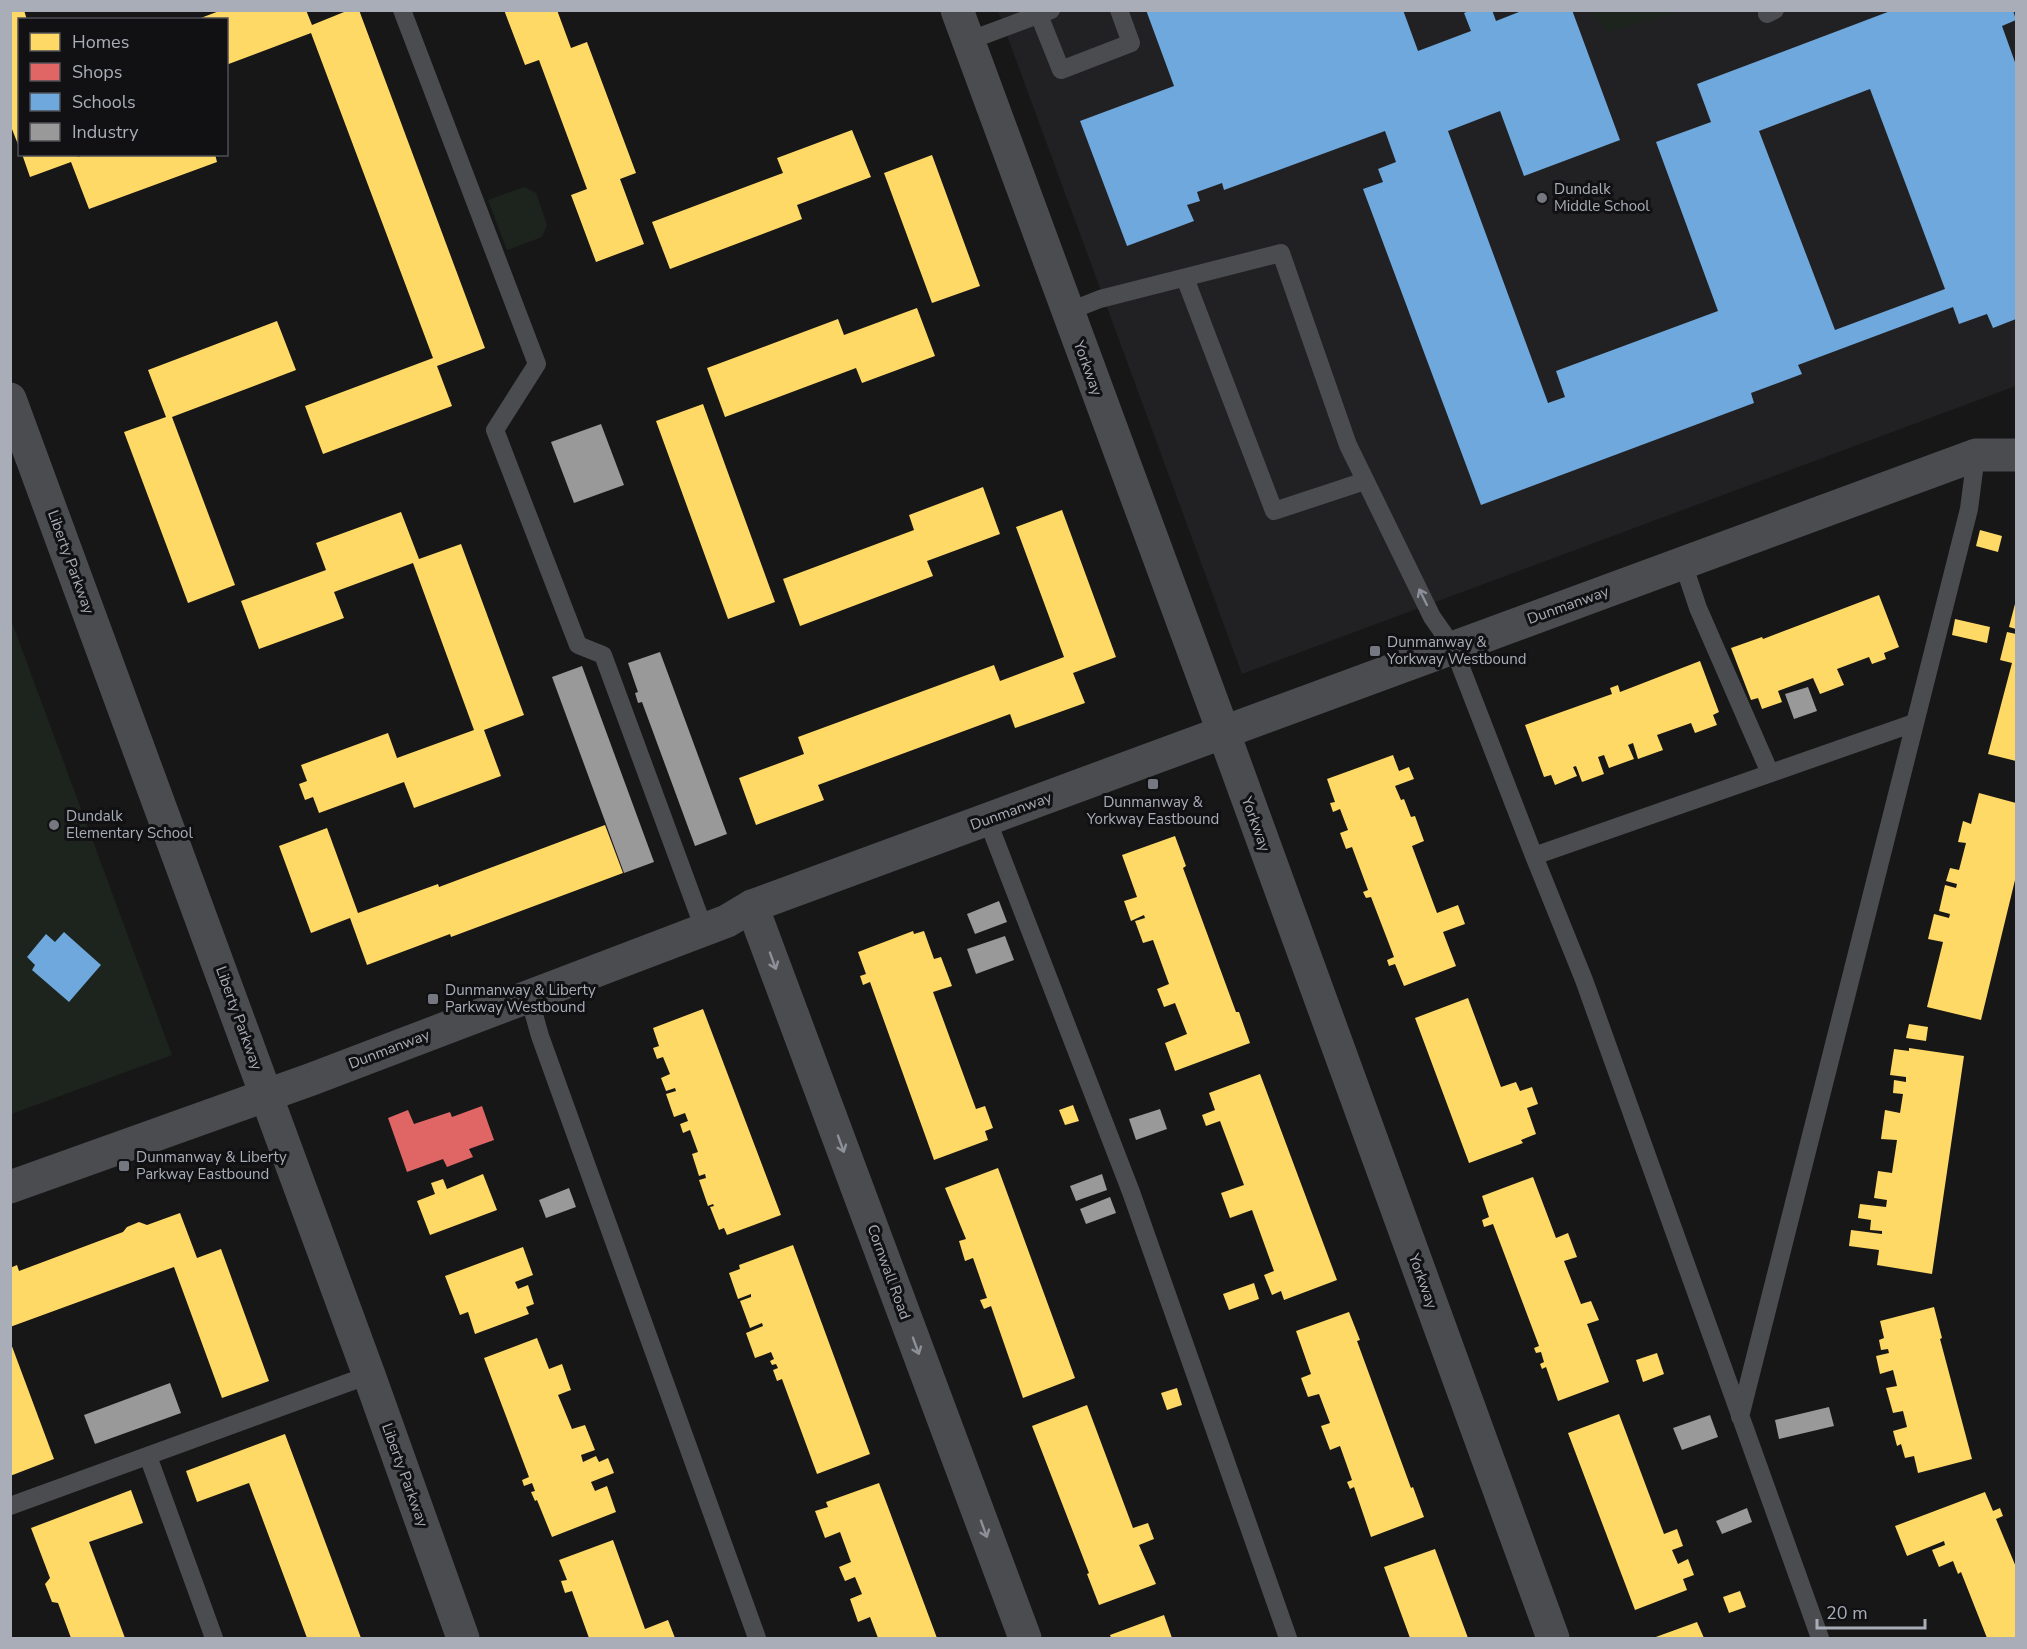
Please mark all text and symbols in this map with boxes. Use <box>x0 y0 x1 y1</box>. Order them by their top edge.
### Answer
legend <box>18 18 228 156</box>
text: Homes <box>72 30 129 54</box>
text: Shops <box>72 60 122 84</box>
text: Schools <box>72 90 136 114</box>
text: Industry <box>72 120 139 144</box>
place label: Dundalk Middle School <box>1554 179 1650 216</box>
marker: Dundalk Middle School <box>1535 191 1549 205</box>
street label: Yorkway <box>1069 337 1107 398</box>
street label: Liberty Parkway <box>43 507 99 617</box>
street label: Dunmanway <box>1524 581 1612 629</box>
one-way arrow <box>1416 589 1428 607</box>
place label: Dunmanway & Yorkway Westbound <box>1386 632 1526 669</box>
marker: Dunmanway & Yorkway Westbound <box>1368 644 1382 658</box>
marker: Dunmanway & Yorkway Eastbound <box>1146 777 1160 791</box>
street label: Dunmanway <box>967 787 1055 835</box>
place label: Dunmanway & Yorkway Eastbound <box>1086 792 1219 829</box>
street label: Yorkway <box>1237 793 1275 854</box>
place label: Dundalk Elementary School <box>66 806 193 843</box>
marker: Dundalk Elementary School <box>47 818 61 832</box>
one-way arrow <box>768 951 779 970</box>
street label: Liberty Parkway <box>211 963 267 1073</box>
place label: Dunmanway & Liberty Parkway Westbound <box>445 980 596 1017</box>
marker: Dunmanway & Liberty Parkway Westbound <box>426 992 440 1006</box>
street label: Dunmanway <box>346 1024 433 1074</box>
one-way arrow <box>836 1134 847 1153</box>
place label: Dunmanway & Liberty Parkway Eastbound <box>136 1147 287 1184</box>
marker: Dunmanway & Liberty Parkway Eastbound <box>117 1159 131 1173</box>
street label: Cornwall Road <box>863 1222 915 1322</box>
street label: Yorkway <box>1404 1250 1442 1311</box>
one-way arrow <box>911 1336 922 1355</box>
street label: Liberty Parkway <box>377 1420 433 1530</box>
one-way arrow <box>979 1519 990 1538</box>
scale bar <box>1817 1592 1925 1630</box>
text: 20 m <box>1826 1601 1868 1625</box>

